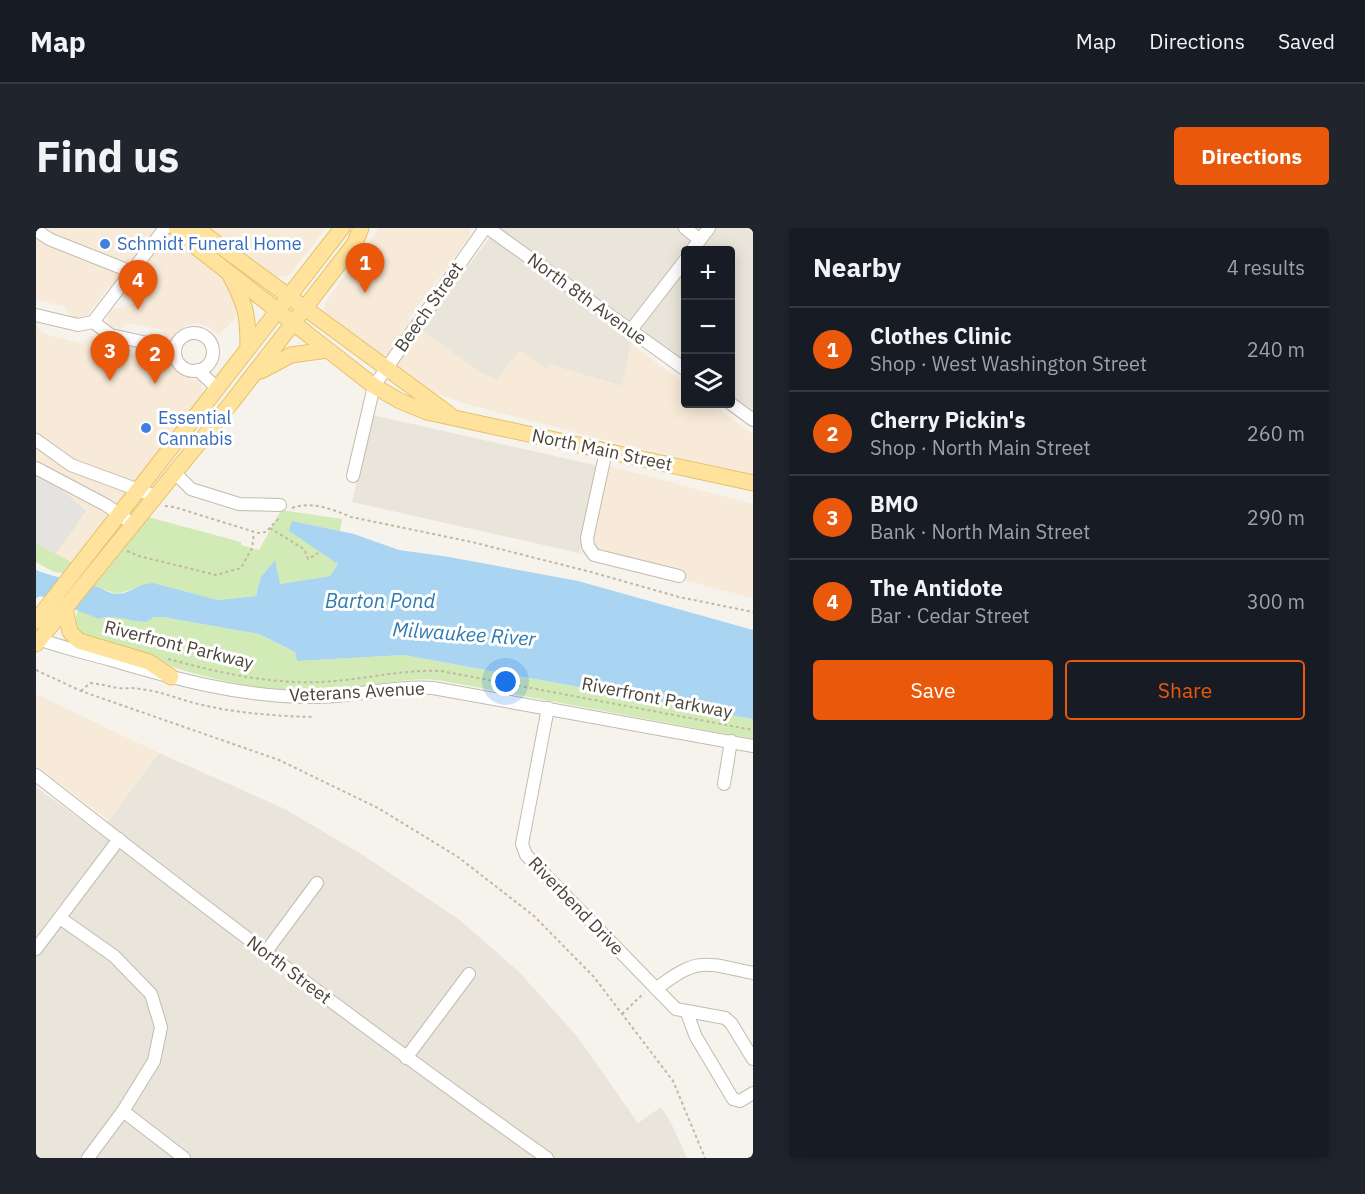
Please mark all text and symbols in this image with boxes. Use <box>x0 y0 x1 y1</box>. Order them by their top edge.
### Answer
text: Map <box>30 23 86 60</box>
text: Map <box>1076 27 1116 55</box>
text: Directions <box>1149 27 1245 55</box>
text: Saved <box>1278 27 1335 55</box>
button: Directions <box>1174 127 1329 185</box>
text: Find us <box>36 129 179 184</box>
place label: Schmidt Funeral Home <box>117 232 302 255</box>
marker: Schmidt Funeral Home <box>98 237 112 251</box>
pin: 1 <box>346 244 384 293</box>
map controls <box>681 246 735 408</box>
button: + <box>681 246 735 300</box>
street label: North 8th Avenue <box>523 248 652 350</box>
text: Nearby <box>813 250 901 284</box>
text: 4 results <box>1227 254 1305 281</box>
street label: Beech Street <box>389 257 468 356</box>
pin: 4 <box>118 260 158 310</box>
button: − <box>681 300 735 354</box>
text: Clothes Clinic <box>870 321 1012 350</box>
pin: 3 <box>90 332 130 381</box>
pin: 2 <box>136 334 174 384</box>
text: 1 <box>827 336 839 363</box>
text: 240 m <box>1247 336 1305 363</box>
text: Shop · West Washington Street <box>870 350 1147 377</box>
button: layers <box>681 354 735 408</box>
text: Cherry Pickin's <box>870 405 1026 434</box>
place label: Essential Cannabis <box>158 406 233 450</box>
text: 2 <box>827 420 839 447</box>
text: 260 m <box>1247 420 1305 447</box>
marker: Essential Cannabis <box>139 421 153 435</box>
street label: North Main Street <box>530 423 674 476</box>
text: Shop · North Main Street <box>870 434 1090 461</box>
text: BMO <box>870 489 918 518</box>
text: 3 <box>827 504 839 531</box>
text: 290 m <box>1247 504 1305 531</box>
text: Bank · North Main Street <box>870 518 1090 545</box>
text: The Antidote <box>870 573 1003 602</box>
water label: Barton Pond <box>325 587 435 614</box>
text: 4 <box>827 588 839 615</box>
text: 300 m <box>1247 588 1305 615</box>
text: Bar · Cedar Street <box>870 602 1030 629</box>
street label: Riverfront Parkway <box>102 615 256 674</box>
water label: Milwaukee River <box>391 615 537 652</box>
button: Save <box>813 660 1053 720</box>
button: Share <box>1065 660 1305 720</box>
your location <box>491 667 520 696</box>
street label: Riverfront Parkway <box>580 672 734 723</box>
street label: Veterans Avenue <box>289 676 426 707</box>
street label: Riverbend Drive <box>524 852 629 960</box>
street label: North Street <box>243 930 336 1009</box>

